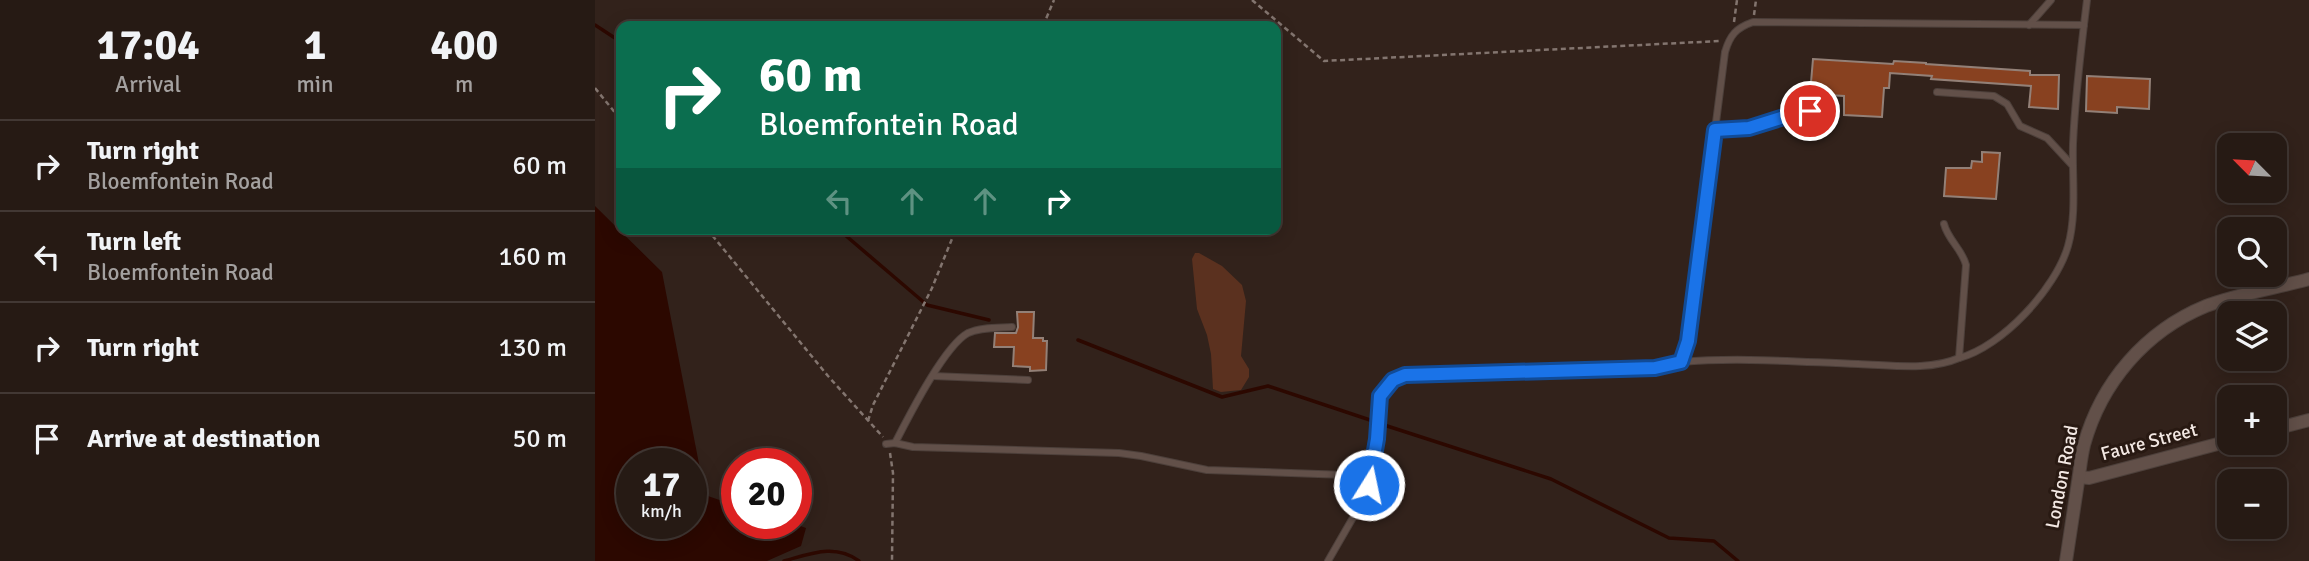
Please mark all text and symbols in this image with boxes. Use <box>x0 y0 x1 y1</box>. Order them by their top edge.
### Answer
text: 17:04 <box>97 20 200 71</box>
text: 1 <box>304 20 326 71</box>
text: 400 <box>430 20 498 71</box>
text: 60 m <box>759 45 862 105</box>
icon: right <box>644 49 735 140</box>
text: Arrival <box>115 70 181 99</box>
text: min <box>296 70 334 99</box>
text: m <box>455 70 473 99</box>
pin <box>1780 81 1840 141</box>
icon: arrive <box>1791 92 1829 130</box>
text: Bloemfontein Road <box>759 105 1019 144</box>
north arrow <box>2217 133 2287 203</box>
map controls <box>2217 133 2287 539</box>
text: Turn right <box>87 135 199 167</box>
icon: right <box>28 147 66 185</box>
text: 60 m <box>512 150 567 182</box>
text: Bloemfontein Road <box>87 167 274 196</box>
icon: left <box>820 182 858 220</box>
icon: ahead <box>893 182 931 220</box>
icon: ahead <box>966 182 1004 220</box>
icon: right <box>1039 182 1077 220</box>
button: search <box>2217 217 2287 287</box>
text: Turn left <box>87 226 181 258</box>
icon: left <box>28 238 66 276</box>
text: 160 m <box>498 241 567 273</box>
text: Bloemfontein Road <box>87 258 274 287</box>
button: layers <box>2217 301 2287 371</box>
icon: right <box>28 329 66 367</box>
text: Turn right <box>87 332 199 364</box>
text: 130 m <box>498 332 567 364</box>
button: + <box>2217 385 2287 455</box>
street label: Faure Street <box>2098 417 2200 466</box>
icon: arrive <box>28 420 66 458</box>
text: Arrive at destination <box>87 423 320 455</box>
text: 50 m <box>512 423 567 455</box>
street label: London Road <box>2040 423 2084 531</box>
speed limit sign: 20 <box>721 448 812 539</box>
position arrow <box>1332 448 1406 522</box>
text: 17 <box>643 463 680 506</box>
button: − <box>2217 469 2287 539</box>
text: km/h <box>641 500 682 522</box>

